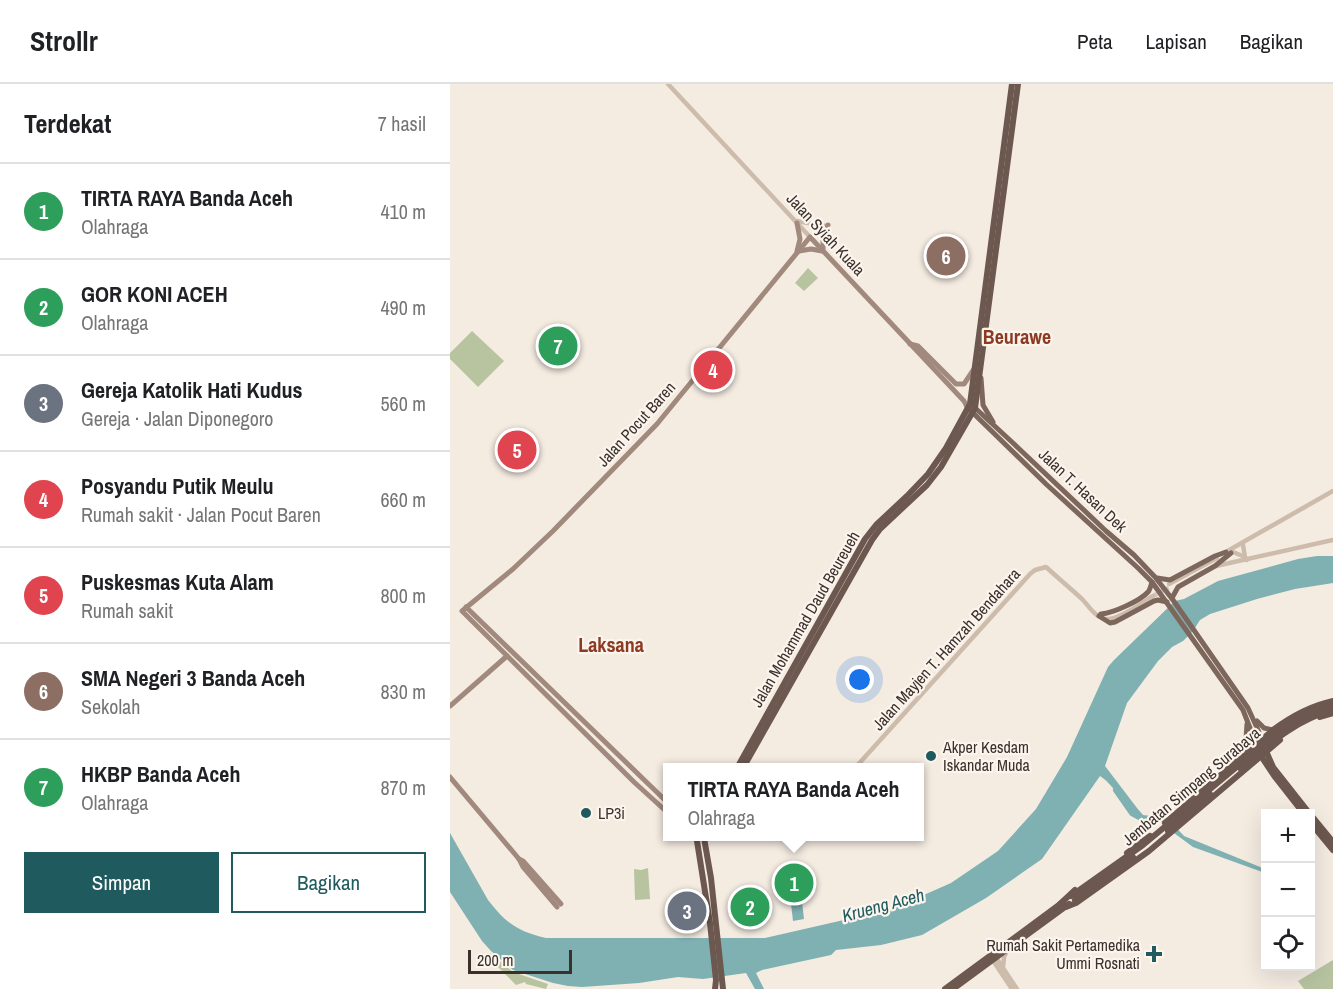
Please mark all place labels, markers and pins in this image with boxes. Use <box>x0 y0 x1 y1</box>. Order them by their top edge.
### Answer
pin: 6 <box>926 234 966 279</box>
pin: 7 <box>538 324 578 368</box>
pin: 4 <box>694 348 732 392</box>
pin: 5 <box>498 428 536 472</box>
place label: Akper Kesdam Iskandar Muda <box>942 736 1030 776</box>
marker: Akper Kesdam Iskandar Muda <box>924 749 938 763</box>
place label: LP3i <box>598 802 625 824</box>
marker: LP3i <box>579 806 593 820</box>
pin: 1 <box>774 860 814 906</box>
pin: 2 <box>730 884 770 930</box>
pin: 3 <box>668 888 706 934</box>
place label: Rumah Sakit Pertamedika Ummi Rosnati <box>986 934 1141 974</box>
marker: Rumah Sakit Pertamedika Ummi Rosnati <box>1145 945 1163 963</box>

